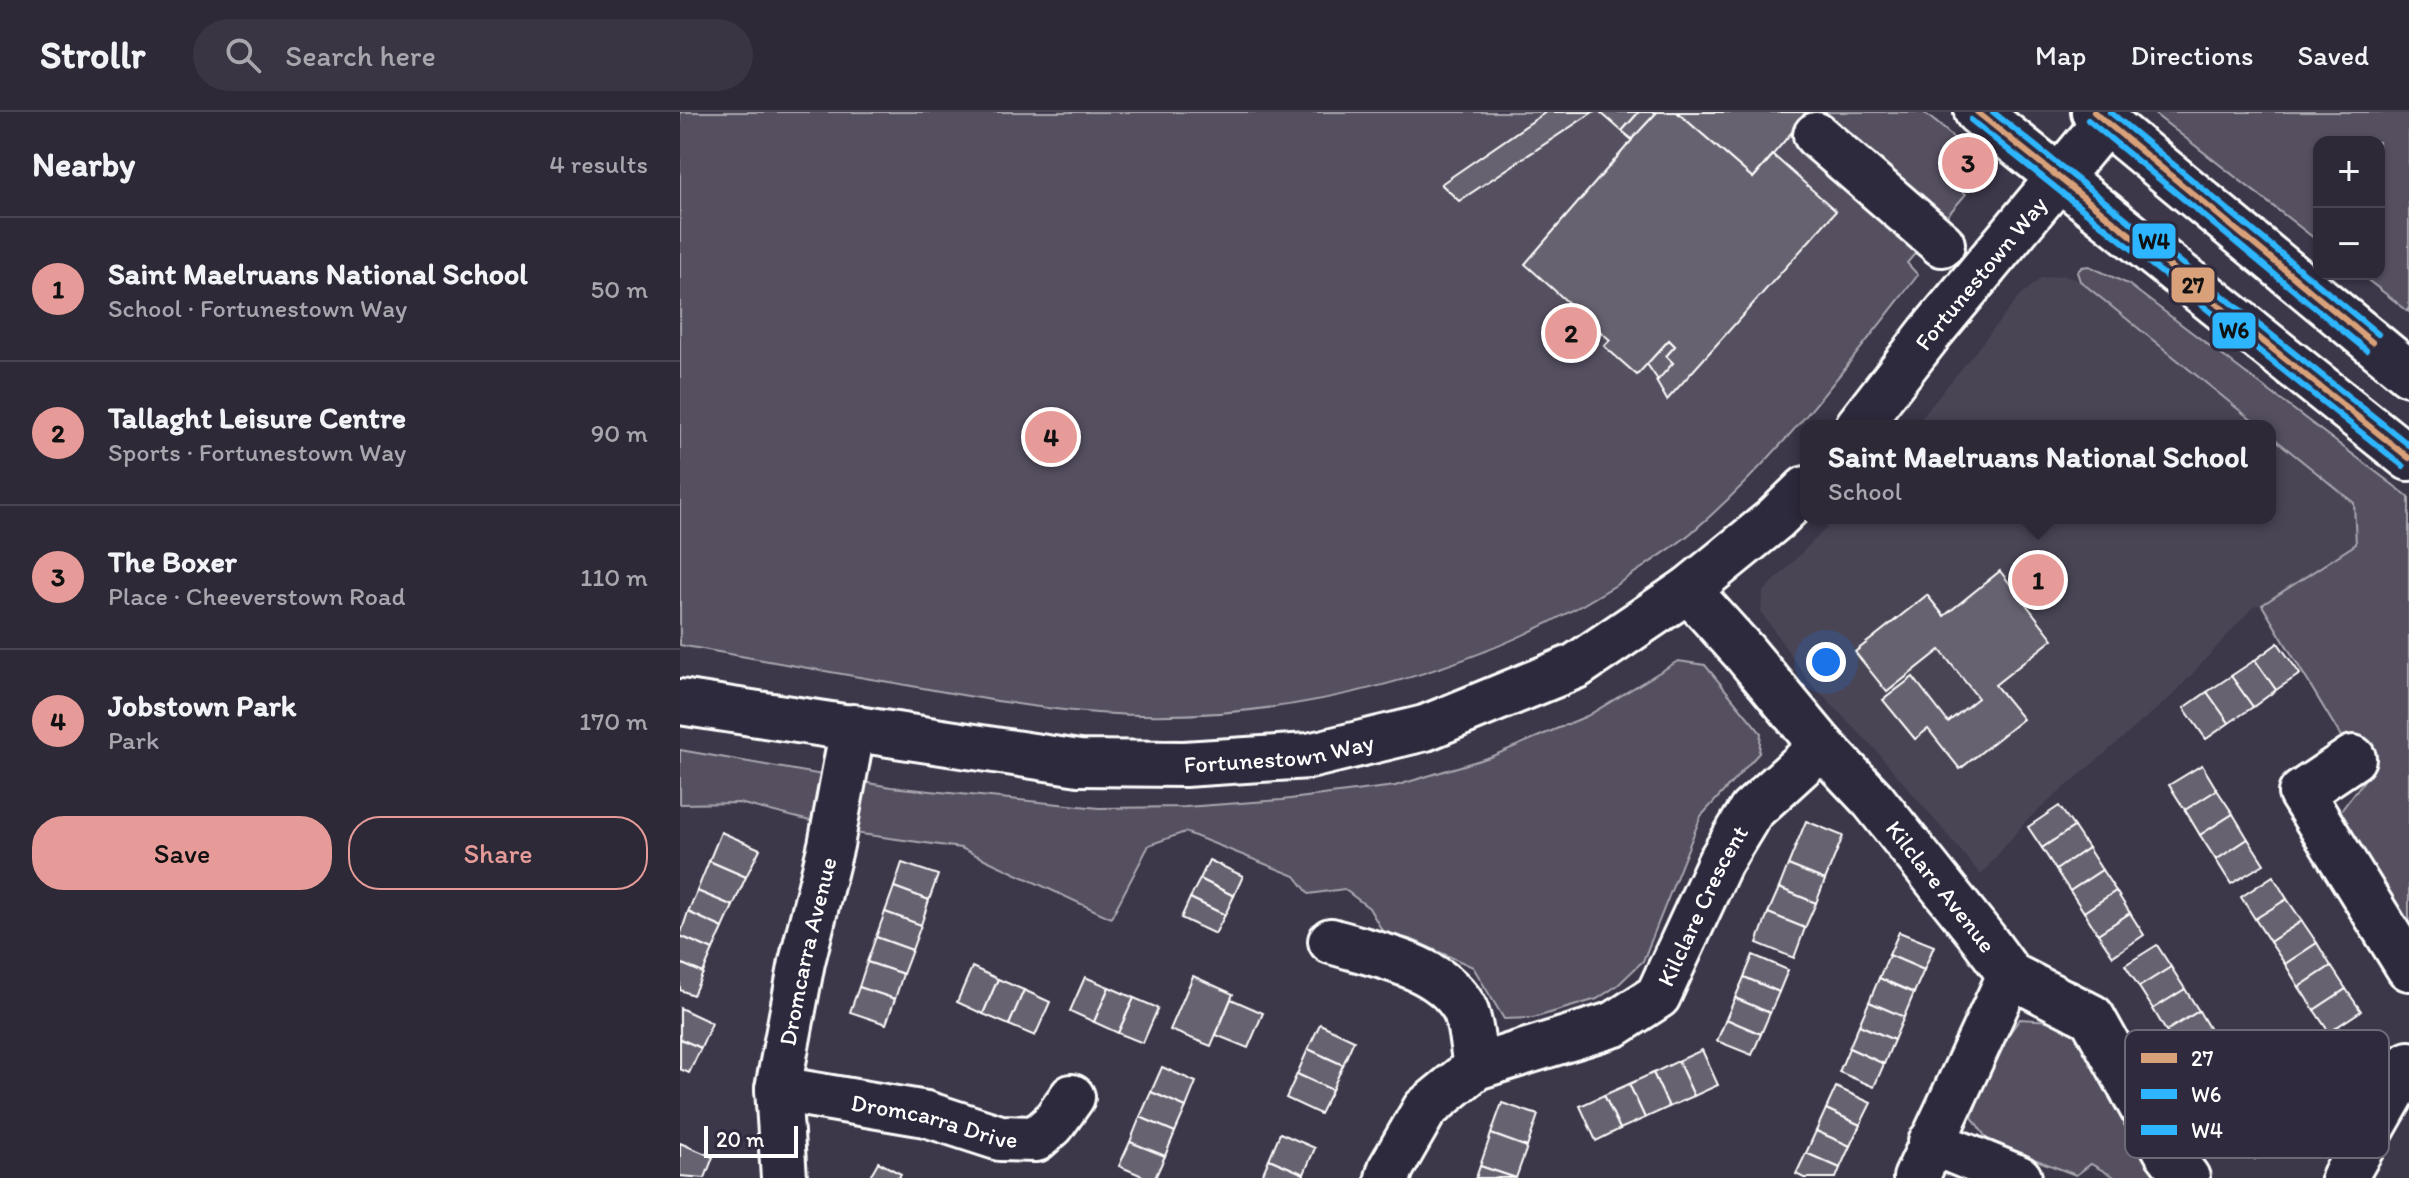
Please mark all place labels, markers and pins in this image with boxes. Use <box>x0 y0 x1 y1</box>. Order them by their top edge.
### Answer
pin: 3 <box>1942 133 1994 193</box>
pin: 2 <box>1545 303 1597 363</box>
pin: 4 <box>1025 407 1077 467</box>
pin: 1 <box>2012 550 2064 610</box>

